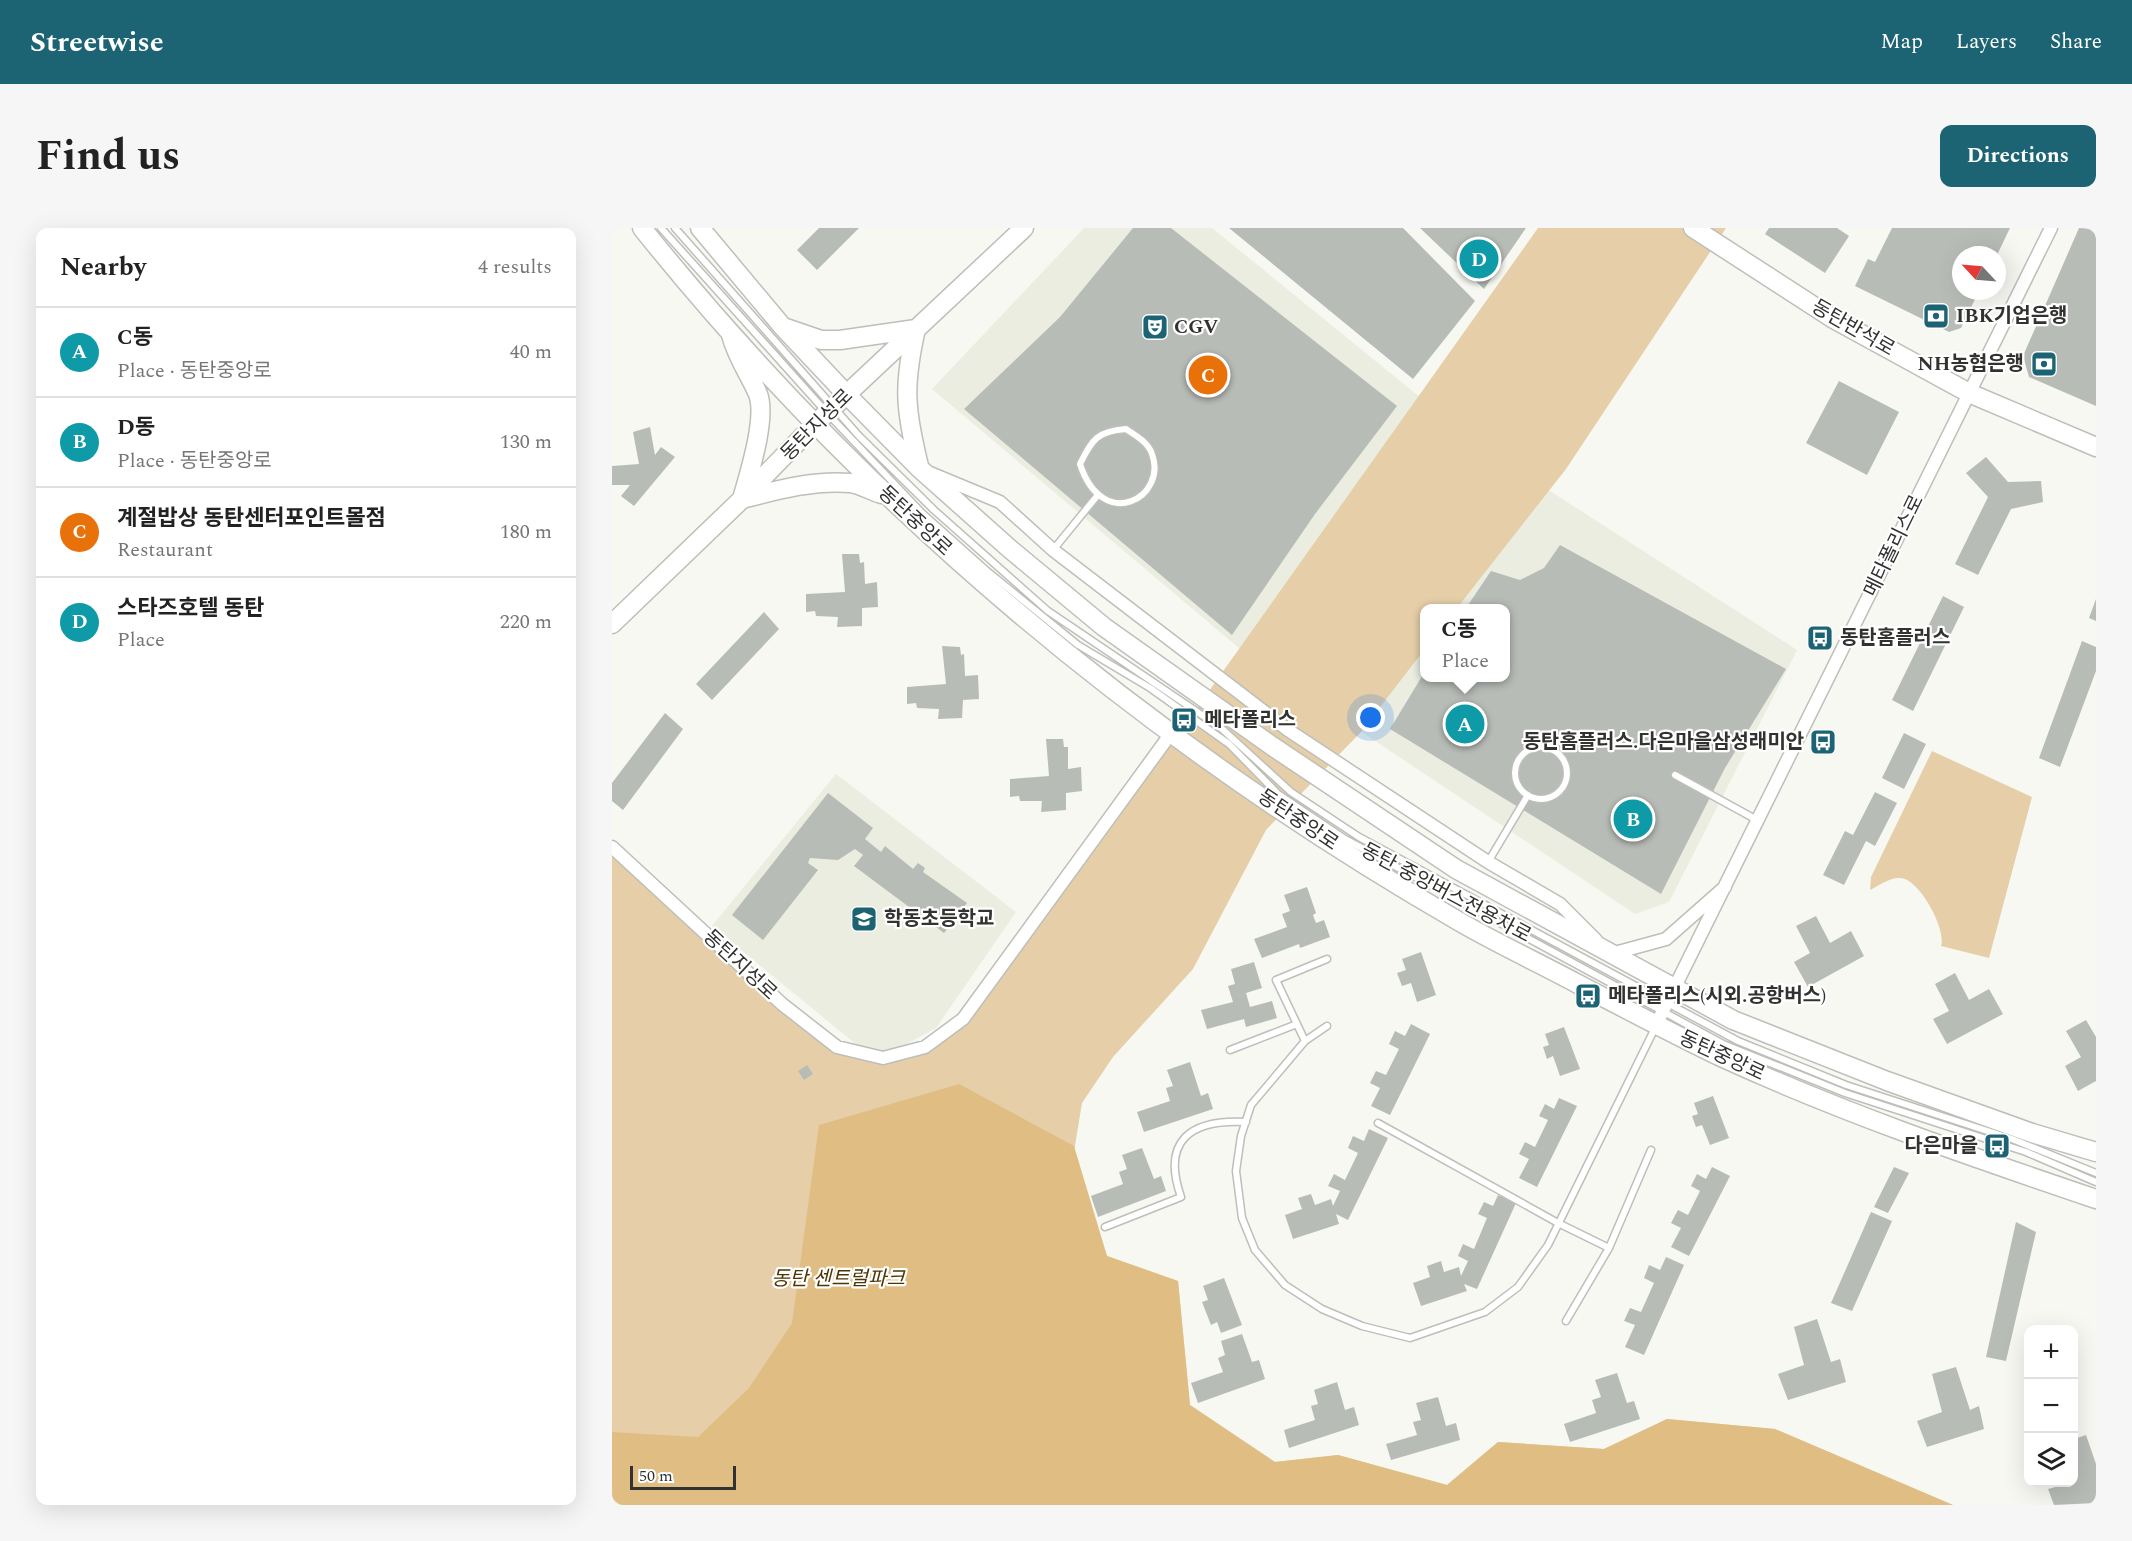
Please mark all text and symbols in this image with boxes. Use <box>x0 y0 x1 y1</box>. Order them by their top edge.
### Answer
text: Streetwise <box>30 21 164 64</box>
text: Map <box>1881 26 1923 58</box>
text: Layers <box>1956 26 2017 58</box>
text: Share <box>2050 26 2102 58</box>
text: Find us <box>36 125 180 188</box>
button: Directions <box>1940 125 2096 187</box>
pin: D <box>1460 237 1498 282</box>
north arrow <box>1952 246 2006 300</box>
text: Nearby <box>60 247 146 287</box>
text: 4 results <box>478 252 552 282</box>
street label: 동탄반석로 <box>1806 292 1900 364</box>
bank icon: IBK기업은행 <box>1921 301 1951 331</box>
place label: IBK기업은행 <box>1956 301 2067 331</box>
theatre icon: CGV <box>1140 312 1170 342</box>
place label: CGV <box>1174 312 1218 342</box>
text: C동 <box>117 321 153 354</box>
text: A <box>72 337 87 367</box>
text: 40 m <box>510 337 552 367</box>
place label: NH농협은행 <box>1917 349 2024 379</box>
bank icon: NH농협은행 <box>2029 349 2059 379</box>
pin: C <box>1188 352 1228 398</box>
text: Place · 동탄중앙로 <box>117 356 272 386</box>
street label: 동탄지성로 <box>774 382 860 468</box>
text: D동 <box>117 411 155 444</box>
text: B <box>72 427 87 457</box>
text: 130 m <box>500 427 552 457</box>
text: Place · 동탄중앙로 <box>117 446 272 476</box>
street label: 동탄중앙로 <box>871 479 959 563</box>
street label: 메타폴리스로 <box>1856 490 1932 602</box>
text: 계절밥상 동탄센터포인트몰점 <box>117 502 386 535</box>
text: C <box>72 517 87 547</box>
text: 180 m <box>500 517 552 547</box>
text: Restaurant <box>117 535 213 565</box>
text: 스타즈호텔 동탄 <box>117 592 264 625</box>
popup <box>1420 604 1510 682</box>
text: D <box>71 607 88 637</box>
text: 220 m <box>500 607 552 637</box>
text: C동 <box>1441 613 1477 646</box>
bus stop icon: 동탄홈플러스 <box>1805 623 1835 653</box>
place label: 동탄홈플러스 <box>1840 623 1950 653</box>
text: Place <box>117 625 165 655</box>
text: Place <box>1441 646 1489 676</box>
pin: A <box>1446 702 1484 746</box>
your location <box>1356 703 1385 732</box>
bus stop icon: 메타폴리스 <box>1169 705 1199 735</box>
place label: 메타폴리스 <box>1204 705 1296 735</box>
place label: 동탄홈플러스.다은마을삼성래미안 <box>1523 727 1805 757</box>
bus stop icon: 동탄홈플러스.다은마을삼성래미안 <box>1808 727 1838 757</box>
street label: 동탄중앙로 <box>1251 782 1345 858</box>
pin: B <box>1614 796 1652 842</box>
street label: 동탄 중앙버스전용차로 <box>1356 835 1536 951</box>
school or university icon: 학동초등학교 <box>849 904 879 934</box>
place label: 학동초등학교 <box>884 904 994 934</box>
street label: 동탄지성로 <box>696 923 784 1007</box>
bus stop icon: 메타폴리스(시외.공항버스) <box>1573 981 1603 1011</box>
place label: 메타폴리스(시외.공항버스) <box>1608 981 1826 1011</box>
street label: 동탄중앙로 <box>1674 1023 1770 1089</box>
place label: 다은마을 <box>1904 1131 1978 1161</box>
bus stop icon: 다은마을 <box>1982 1131 2012 1161</box>
park label: 동탄 센트럴파크 <box>771 1264 906 1294</box>
map controls <box>2024 1325 2078 1487</box>
button: + <box>2024 1325 2078 1379</box>
button: − <box>2024 1379 2078 1433</box>
button: layers <box>2024 1433 2078 1487</box>
scale bar <box>630 1463 736 1490</box>
text: 50 m <box>639 1464 673 1488</box>

